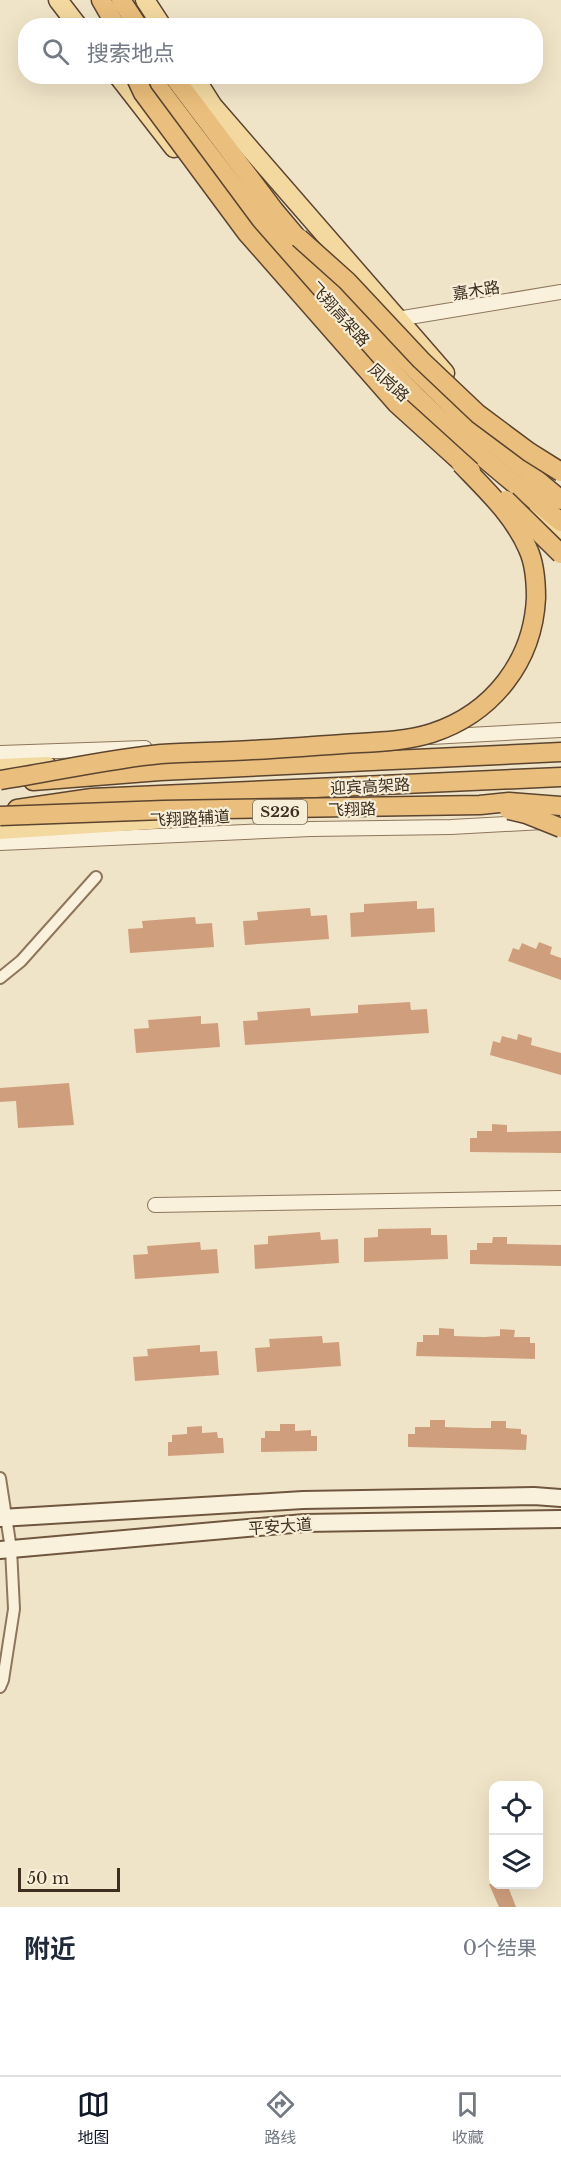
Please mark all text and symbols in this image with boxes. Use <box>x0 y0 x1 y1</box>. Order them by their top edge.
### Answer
search box <box>18 18 543 84</box>
icon: search <box>39 35 72 68</box>
text: 搜索地点 <box>87 40 175 67</box>
street label: 嘉木路 <box>451 276 501 304</box>
street label: 飞翔高架路 <box>306 278 374 350</box>
street label: 凤岗路 <box>364 359 414 405</box>
street label: 迎宾高架路 <box>330 774 410 798</box>
street label: 飞翔路 <box>328 798 376 820</box>
road number: S226 <box>253 800 307 824</box>
street label: 飞翔路辅道 <box>150 806 230 830</box>
street label: 平安大道 <box>247 1514 313 1538</box>
map controls <box>489 1781 543 1889</box>
button: locate <box>489 1781 543 1835</box>
button: layers <box>489 1835 543 1889</box>
scale bar <box>18 1865 120 1892</box>
text: 50 m <box>27 1868 69 1888</box>
text: 附近 <box>24 1933 76 1965</box>
text: 0个结果 <box>463 1936 537 1960</box>
tab: 地图 <box>77 2088 110 2148</box>
tab: 路线 <box>264 2088 297 2148</box>
tab: 收藏 <box>451 2088 484 2148</box>

